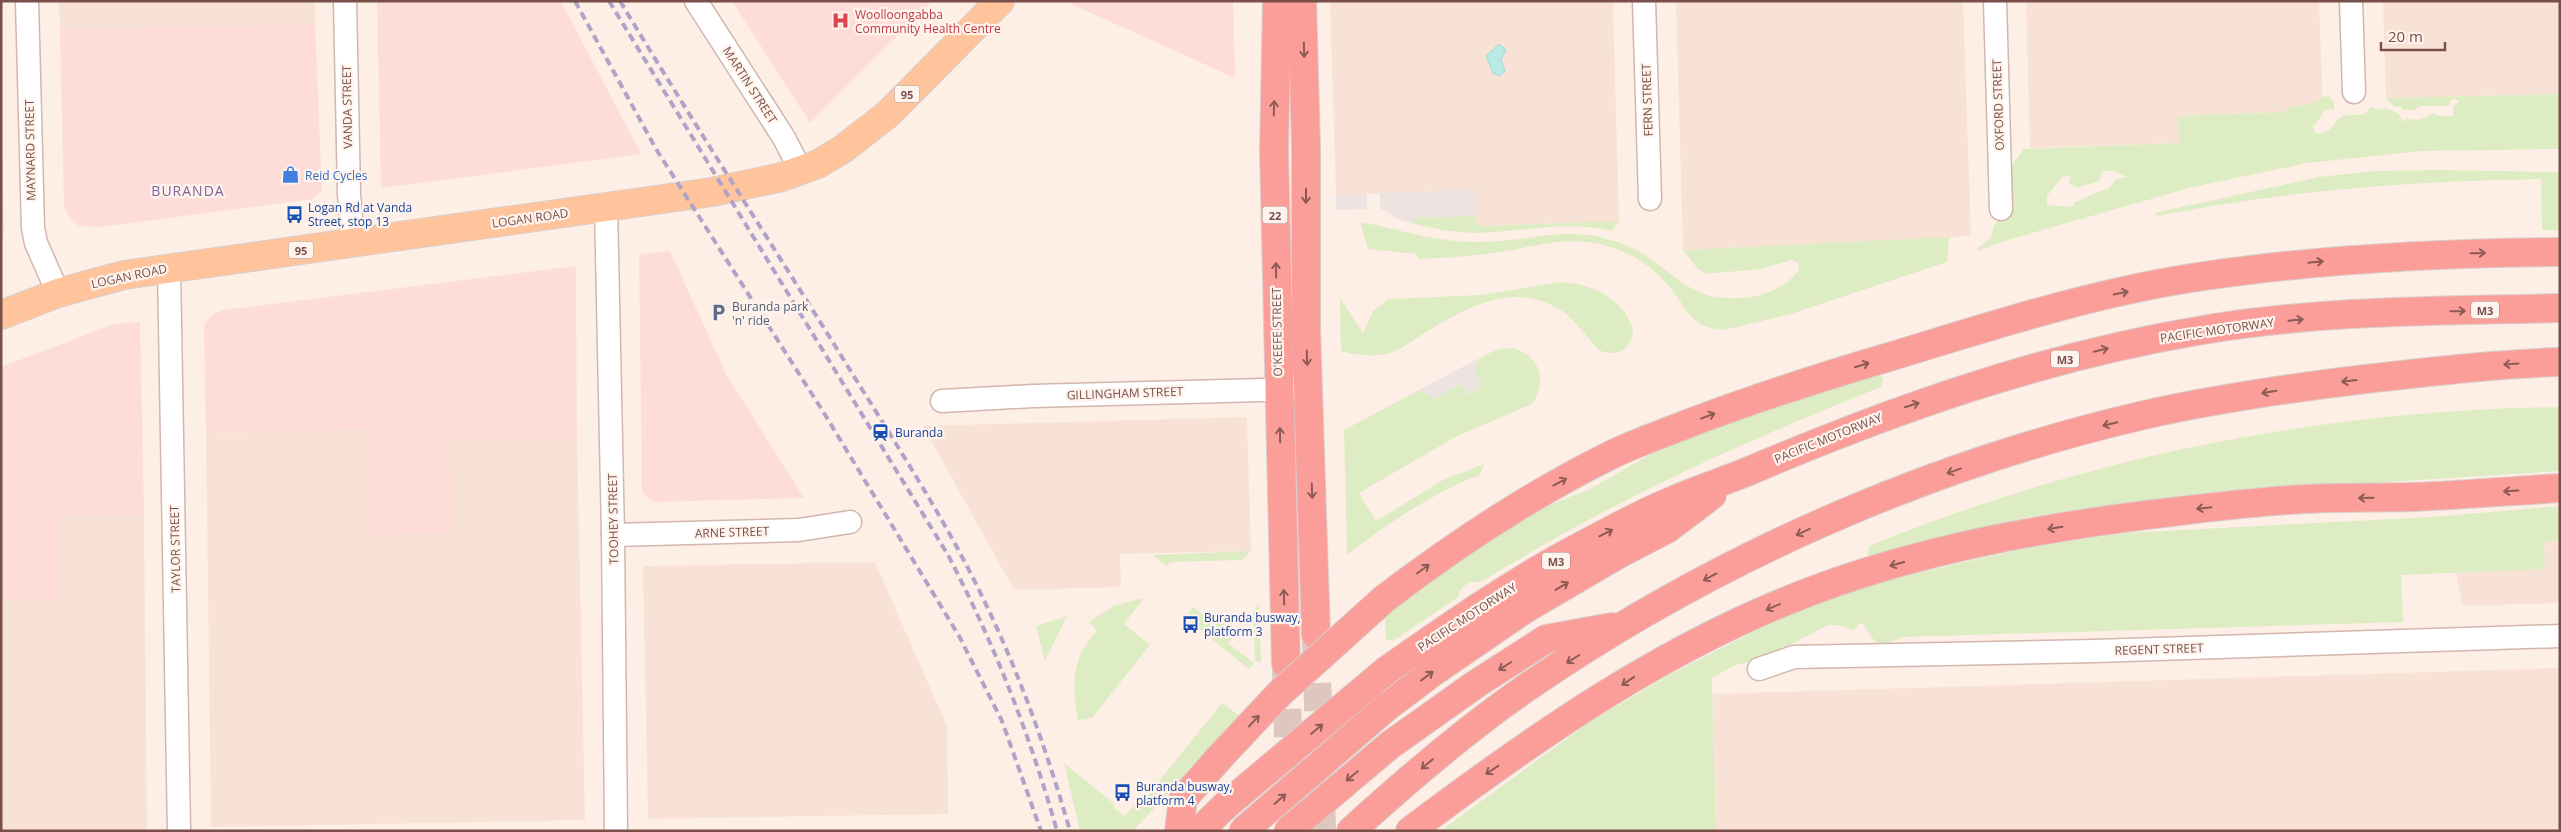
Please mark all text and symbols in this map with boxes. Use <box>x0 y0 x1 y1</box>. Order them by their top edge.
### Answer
place label: Woolloongabba Community Health Centre <box>855 6 1001 37</box>
hospital icon: Woolloongabba Community Health Centre <box>831 11 851 31</box>
scale bar <box>2381 20 2445 52</box>
text: 20 m <box>2388 26 2423 46</box>
one-way arrow <box>1299 42 1308 58</box>
street label: MARTIN STREET <box>719 43 781 127</box>
street label: OXFORD STREET <box>1988 59 2008 151</box>
street label: FERN STREET <box>1637 63 1657 137</box>
street label: VANDA STREET <box>338 65 356 149</box>
road number: 95 <box>894 86 920 102</box>
street label: MAYNARD STREET <box>21 99 39 201</box>
one-way arrow <box>1269 100 1279 116</box>
shop icon: Reid Cycles <box>281 165 301 185</box>
place label: Reid Cycles <box>305 167 368 184</box>
district label: BURANDA <box>151 181 225 200</box>
one-way arrow <box>1301 187 1311 203</box>
place label: Logan Rd at Vanda Street, stop 13 <box>308 199 412 230</box>
bus stop icon: Logan Rd at Vanda Street, stop 13 <box>284 204 304 224</box>
street label: LOGAN ROAD <box>491 204 569 232</box>
road number: 22 <box>1262 206 1288 224</box>
road number: 95 <box>288 242 314 258</box>
one-way arrow <box>2469 248 2485 258</box>
one-way arrow <box>2308 257 2324 267</box>
street label: LOGAN ROAD <box>90 260 168 292</box>
one-way arrow <box>1271 263 1281 279</box>
street label: O'KEEFE STREET <box>1268 287 1286 377</box>
one-way arrow <box>2113 288 2129 297</box>
place label: Buranda park 'n' ride <box>732 298 809 329</box>
road number: M3 <box>2471 302 2499 318</box>
parking icon: Buranda park 'n' ride <box>708 303 728 323</box>
one-way arrow <box>2450 306 2466 316</box>
street label: PACIFIC MOTORWAY <box>2159 314 2275 346</box>
one-way arrow <box>2288 315 2304 325</box>
one-way arrow <box>2093 345 2109 354</box>
one-way arrow <box>1302 350 1312 366</box>
road number: M3 <box>2051 350 2079 368</box>
one-way arrow <box>1854 359 1870 369</box>
one-way arrow <box>2503 360 2519 369</box>
one-way arrow <box>2342 376 2358 386</box>
street label: GILLINGHAM STREET <box>1066 382 1184 404</box>
one-way arrow <box>2261 388 2277 398</box>
one-way arrow <box>1904 400 1920 410</box>
street label: PACIFIC MOTORWAY <box>1772 409 1885 467</box>
one-way arrow <box>1700 411 1715 420</box>
one-way arrow <box>2102 420 2118 429</box>
station icon: Buranda <box>871 422 891 442</box>
place label: Buranda <box>895 424 943 441</box>
one-way arrow <box>1275 427 1284 443</box>
one-way arrow <box>1947 467 1963 476</box>
street label: TOOHEY STREET <box>604 473 622 565</box>
one-way arrow <box>1552 477 1567 486</box>
one-way arrow <box>1307 483 1316 499</box>
one-way arrow <box>2503 486 2519 495</box>
one-way arrow <box>2359 493 2375 503</box>
one-way arrow <box>2197 503 2213 513</box>
street label: TAYLOR STREET <box>166 505 184 593</box>
street label: ARNE STREET <box>695 522 770 542</box>
one-way arrow <box>2048 523 2064 533</box>
one-way arrow <box>1796 527 1811 537</box>
one-way arrow <box>1598 528 1613 537</box>
road number: M3 <box>1542 552 1570 570</box>
one-way arrow <box>1890 560 1906 570</box>
one-way arrow <box>1416 564 1429 575</box>
one-way arrow <box>1703 573 1718 582</box>
street label: PACIFIC MOTORWAY <box>1414 578 1520 655</box>
one-way arrow <box>1555 581 1569 591</box>
one-way arrow <box>1280 590 1289 606</box>
one-way arrow <box>1765 604 1780 613</box>
place label: Buranda busway, platform 3 <box>1204 609 1301 640</box>
bus stop icon: Buranda busway, platform 3 <box>1180 614 1200 634</box>
street label: REGENT STREET <box>2114 639 2204 659</box>
one-way arrow <box>1566 654 1580 664</box>
one-way arrow <box>1499 661 1513 671</box>
one-way arrow <box>1420 671 1433 682</box>
one-way arrow <box>1621 676 1635 686</box>
one-way arrow <box>1248 715 1260 728</box>
one-way arrow <box>1310 723 1323 734</box>
one-way arrow <box>1420 759 1433 770</box>
one-way arrow <box>1485 765 1499 776</box>
one-way arrow <box>1346 771 1359 782</box>
place label: Buranda busway, platform 4 <box>1136 778 1233 809</box>
bus stop icon: Buranda busway, platform 4 <box>1112 783 1132 803</box>
one-way arrow <box>1273 794 1286 805</box>

